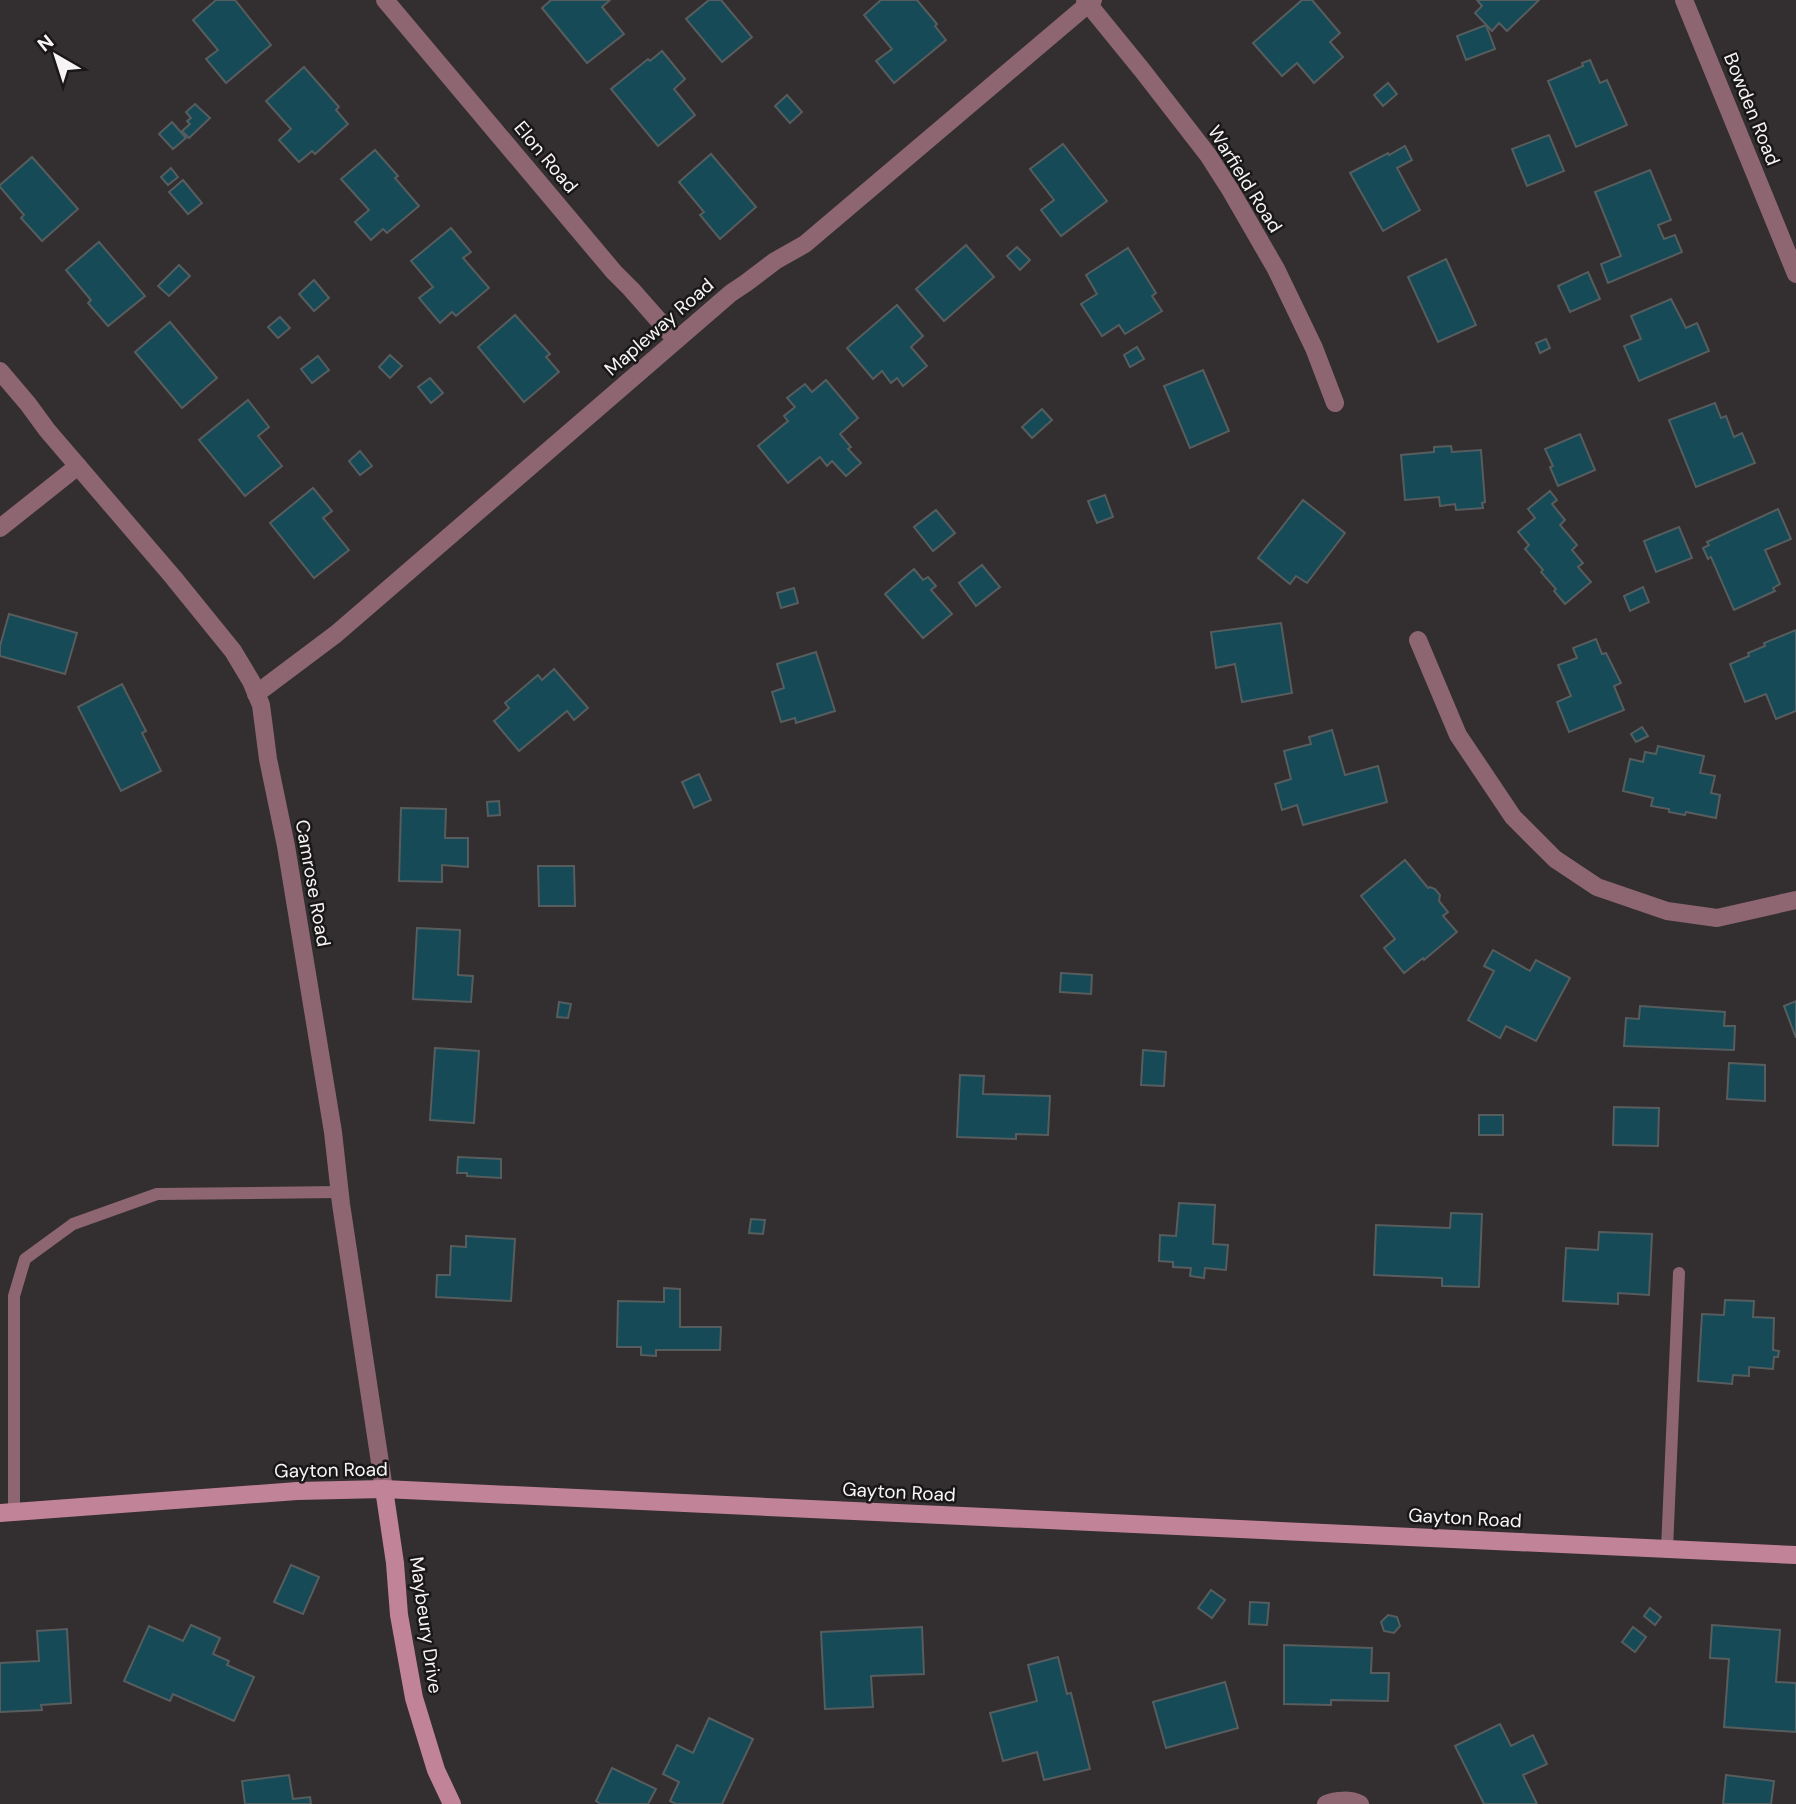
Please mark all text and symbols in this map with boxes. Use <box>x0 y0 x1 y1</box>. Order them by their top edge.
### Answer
north arrow <box>21 21 91 91</box>
text: N <box>32 29 59 57</box>
street label: Bowden Road <box>1718 49 1786 169</box>
street label: Elon Road <box>509 116 583 198</box>
street label: Warfield Road <box>1202 121 1288 237</box>
street label: Mapleway Road <box>599 273 719 381</box>
street label: Camrose Road <box>290 818 336 948</box>
street label: Gayton Road <box>274 1457 388 1483</box>
street label: Gayton Road <box>842 1477 956 1507</box>
street label: Gayton Road <box>1408 1503 1522 1533</box>
street label: Maybeury Drive <box>404 1555 448 1695</box>

